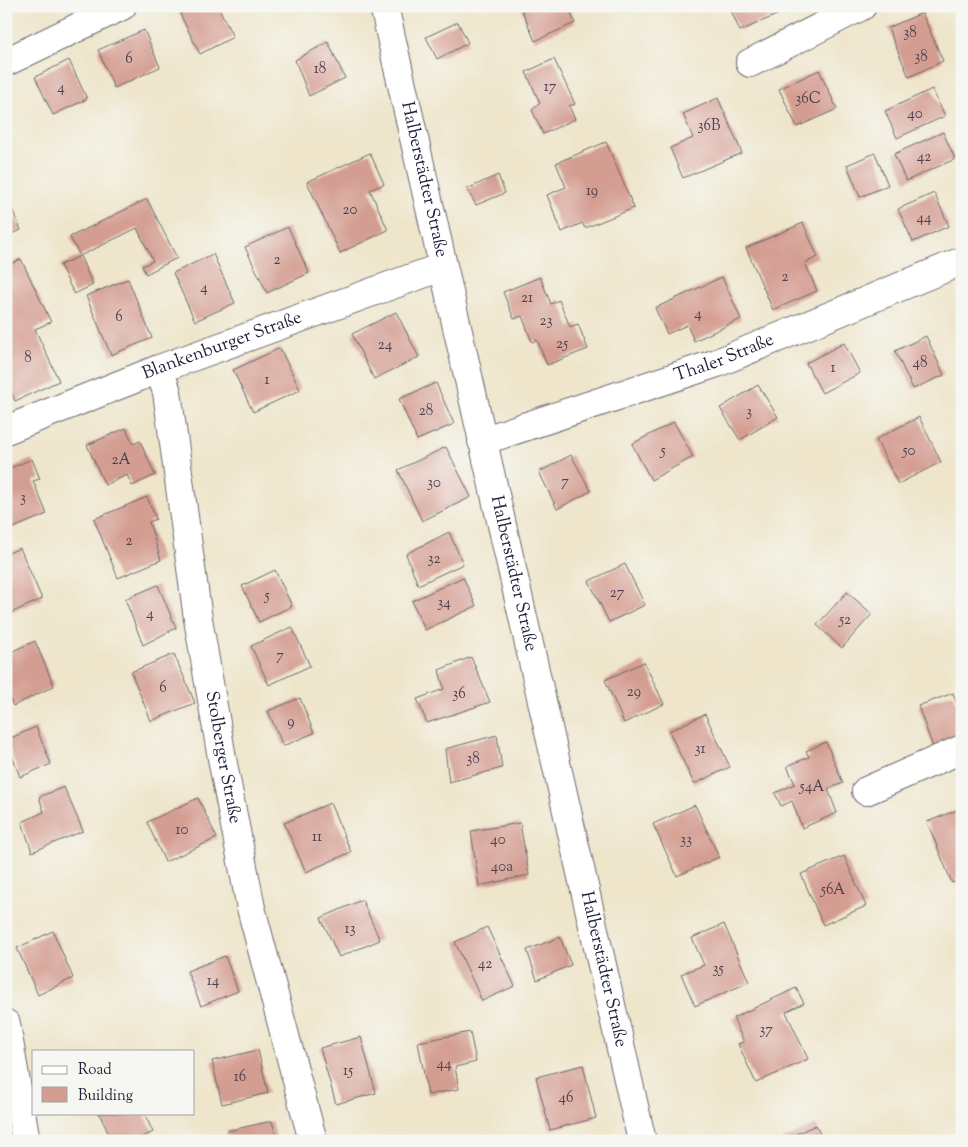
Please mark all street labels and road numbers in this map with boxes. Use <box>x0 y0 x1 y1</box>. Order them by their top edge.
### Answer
street label: Halberstädter Straße <box>393 99 454 260</box>
street label: Blankenburger Straße <box>139 305 306 387</box>
street label: Thaler Straße <box>671 328 778 389</box>
street label: Halberstädter Straße <box>483 493 543 654</box>
street label: Stolberger Straße <box>198 689 247 826</box>
street label: Halberstädter Straße <box>573 889 633 1050</box>

